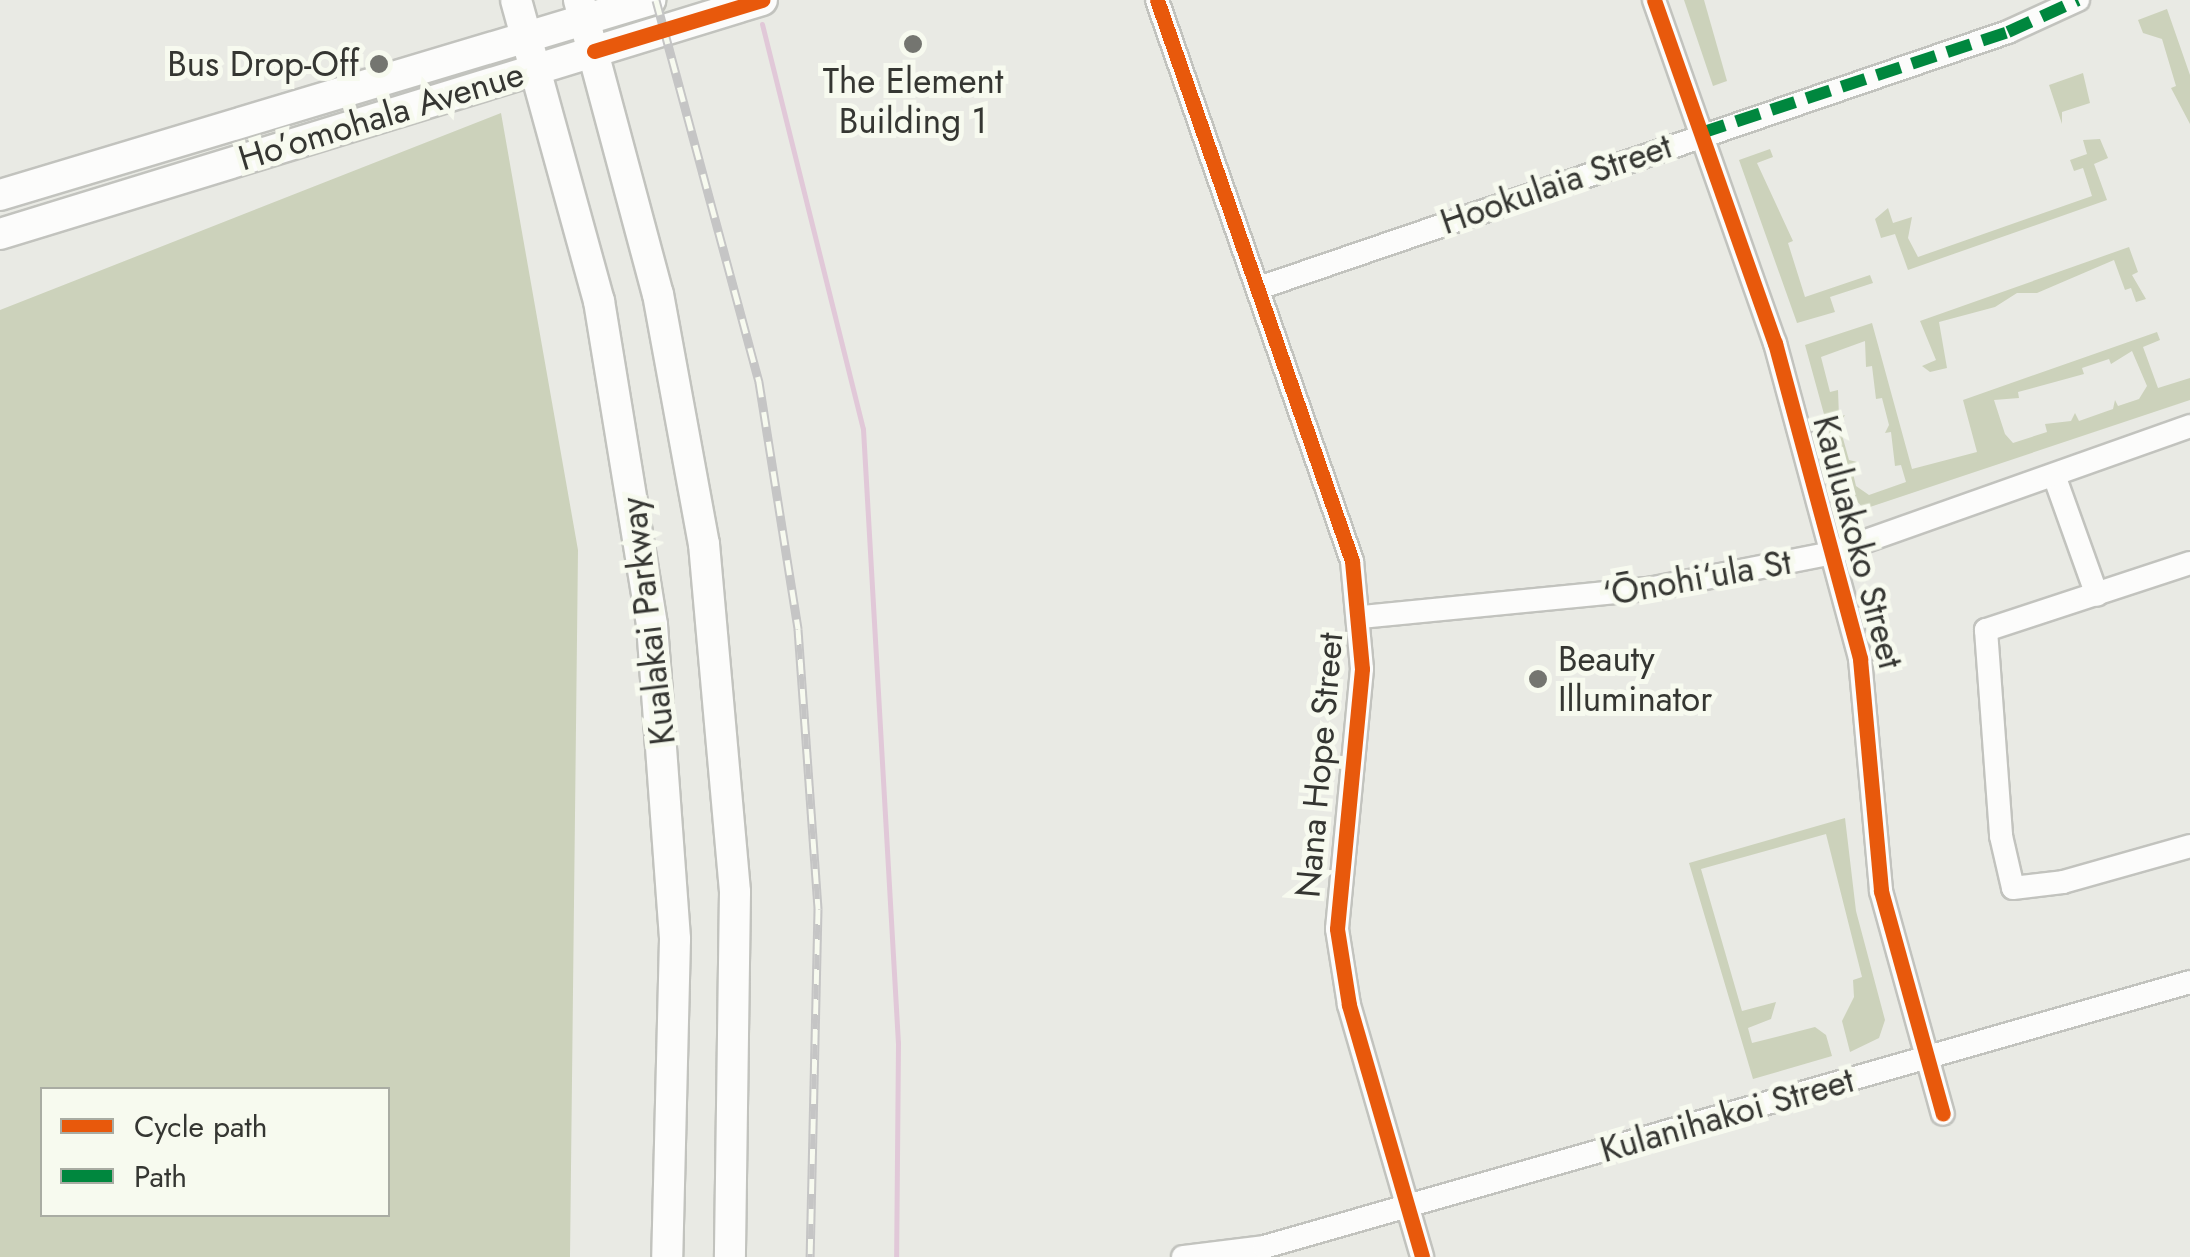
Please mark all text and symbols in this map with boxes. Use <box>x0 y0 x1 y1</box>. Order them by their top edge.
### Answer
marker: The Element Building 1 <box>902 33 924 55</box>
place label: Bus Drop-Off <box>167 43 359 85</box>
street label: Ho’omohala Avenue <box>233 53 529 179</box>
marker: Bus Drop-Off <box>368 53 390 75</box>
place label: The Element Building 1 <box>823 60 1003 142</box>
street label: Hookulaia Street <box>1435 125 1677 243</box>
street label: Kauluakoko Street <box>1804 411 1912 673</box>
street label: Kualakai Parkway <box>612 495 684 747</box>
street label: ‘Ōnohi‘ula St <box>1600 541 1794 615</box>
street label: Nana Hope Street <box>1286 631 1352 899</box>
place label: Beauty Illuminator <box>1558 638 1712 720</box>
marker: Beauty Illuminator <box>1527 668 1549 690</box>
street label: Kulanihakoi Street <box>1595 1059 1859 1171</box>
legend <box>40 1087 390 1217</box>
text: Cycle path <box>134 1105 267 1148</box>
text: Path <box>134 1155 187 1198</box>

